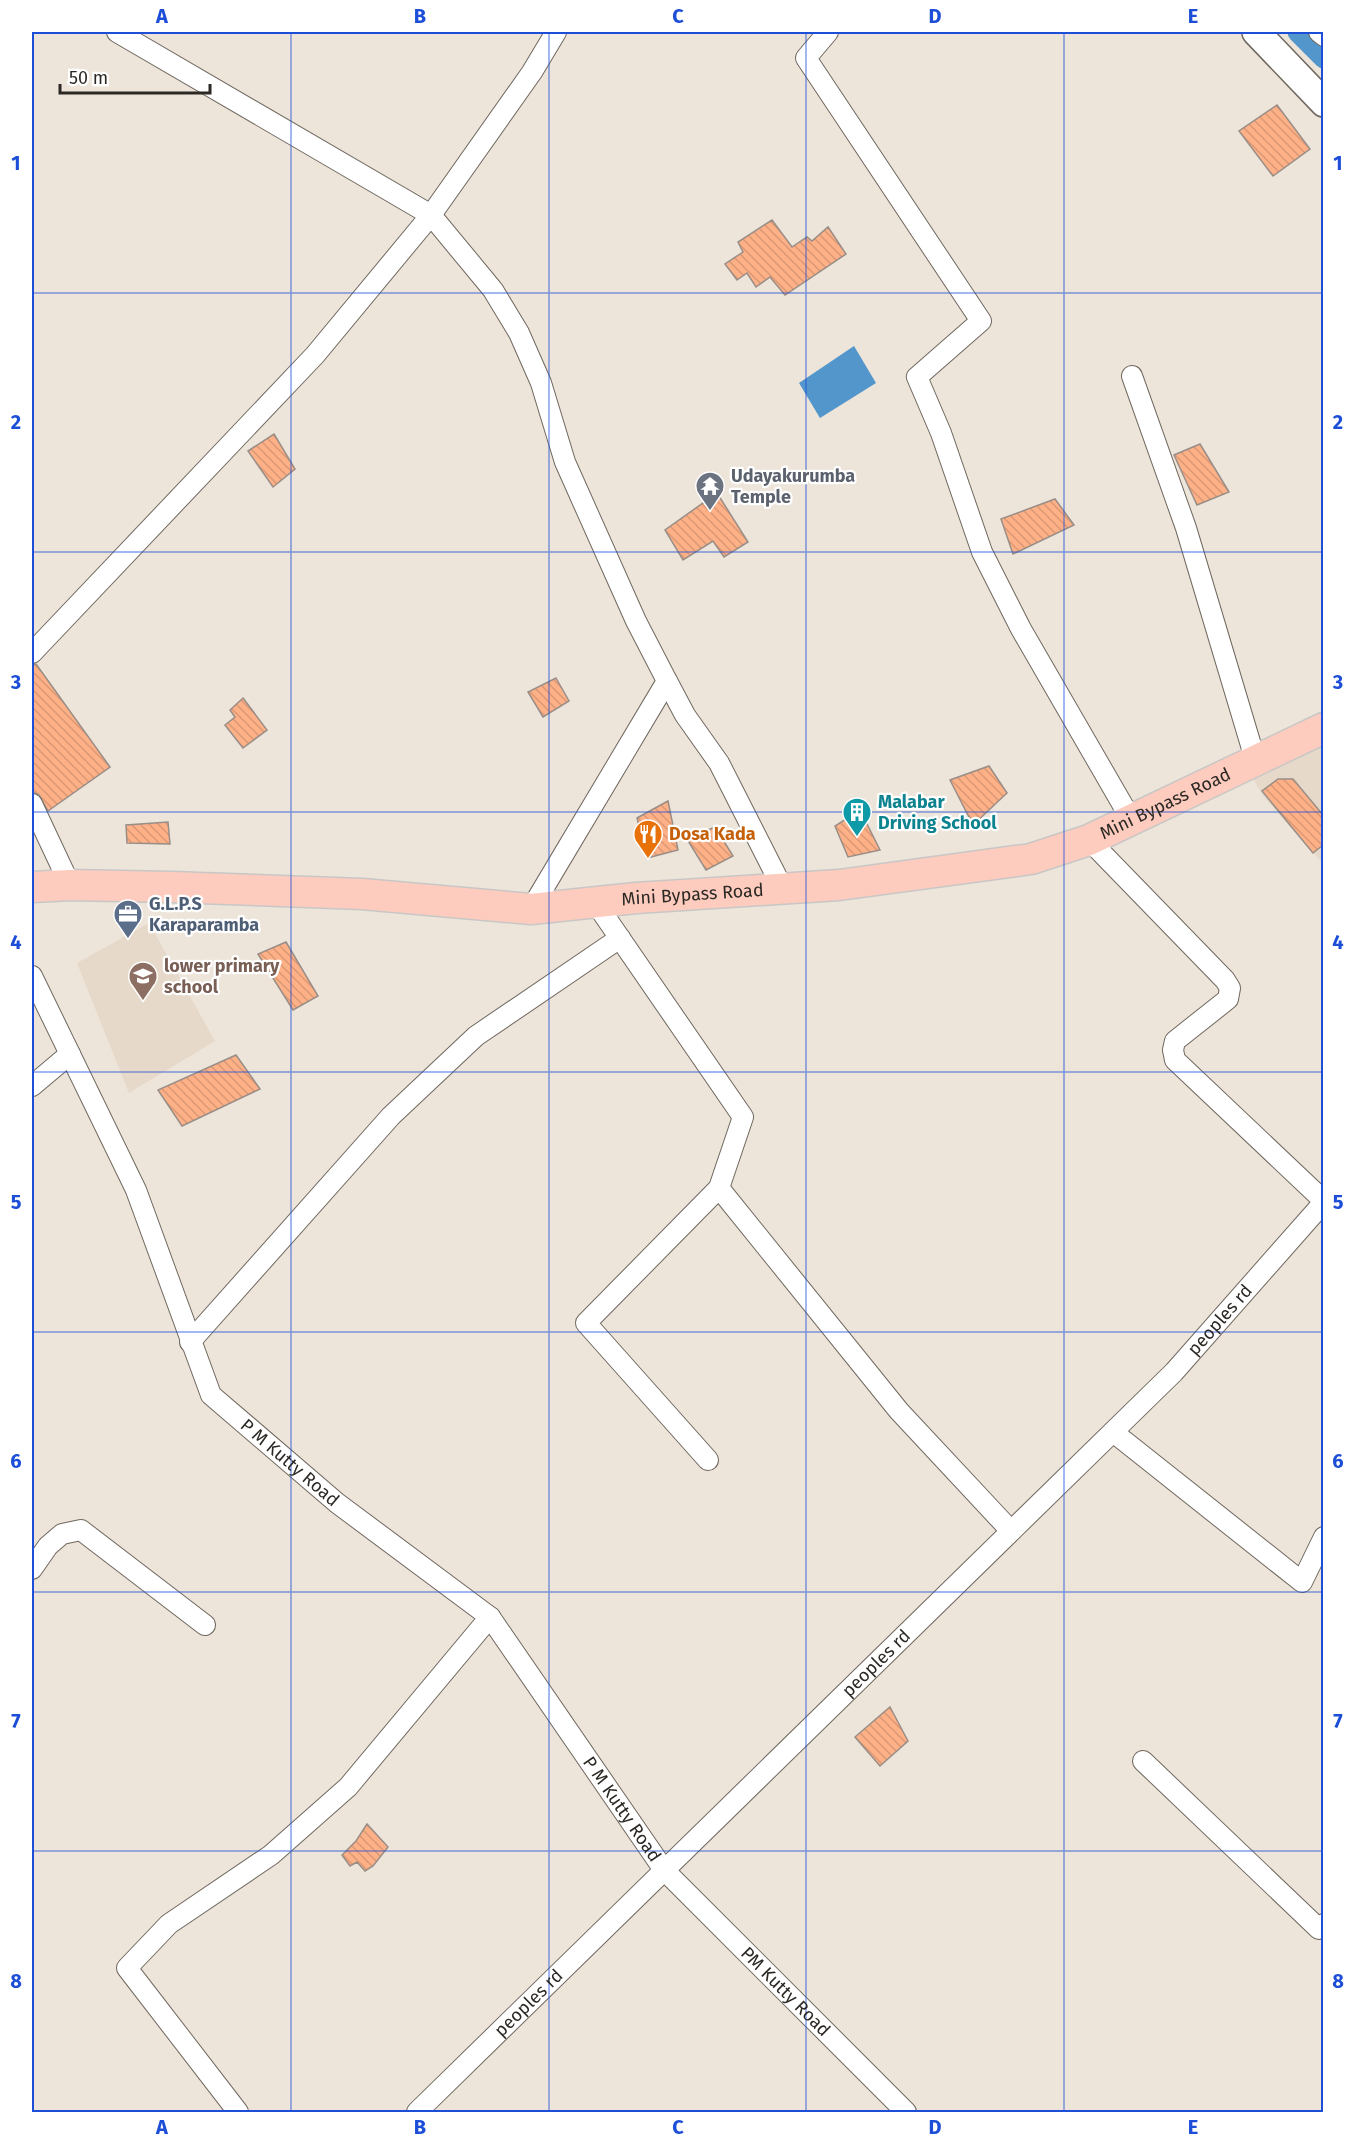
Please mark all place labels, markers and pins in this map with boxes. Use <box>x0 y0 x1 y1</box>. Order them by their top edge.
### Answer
place label: Udayakurumba Temple <box>731 465 855 508</box>
temple icon: Udayakurumba Temple <box>694 470 726 512</box>
place label: Malabar Driving School <box>878 791 997 834</box>
building icon: Malabar Driving School <box>841 796 873 838</box>
restaurant icon: Dosa Kada <box>632 818 664 860</box>
place label: Dosa Kada <box>669 823 756 845</box>
place label: G.L.P.S Karaparamba <box>149 893 259 936</box>
office icon: G.L.P.S Karaparamba <box>112 898 144 940</box>
place label: lower primary school <box>164 955 280 998</box>
school or university icon: lower primary school <box>127 960 159 1002</box>

